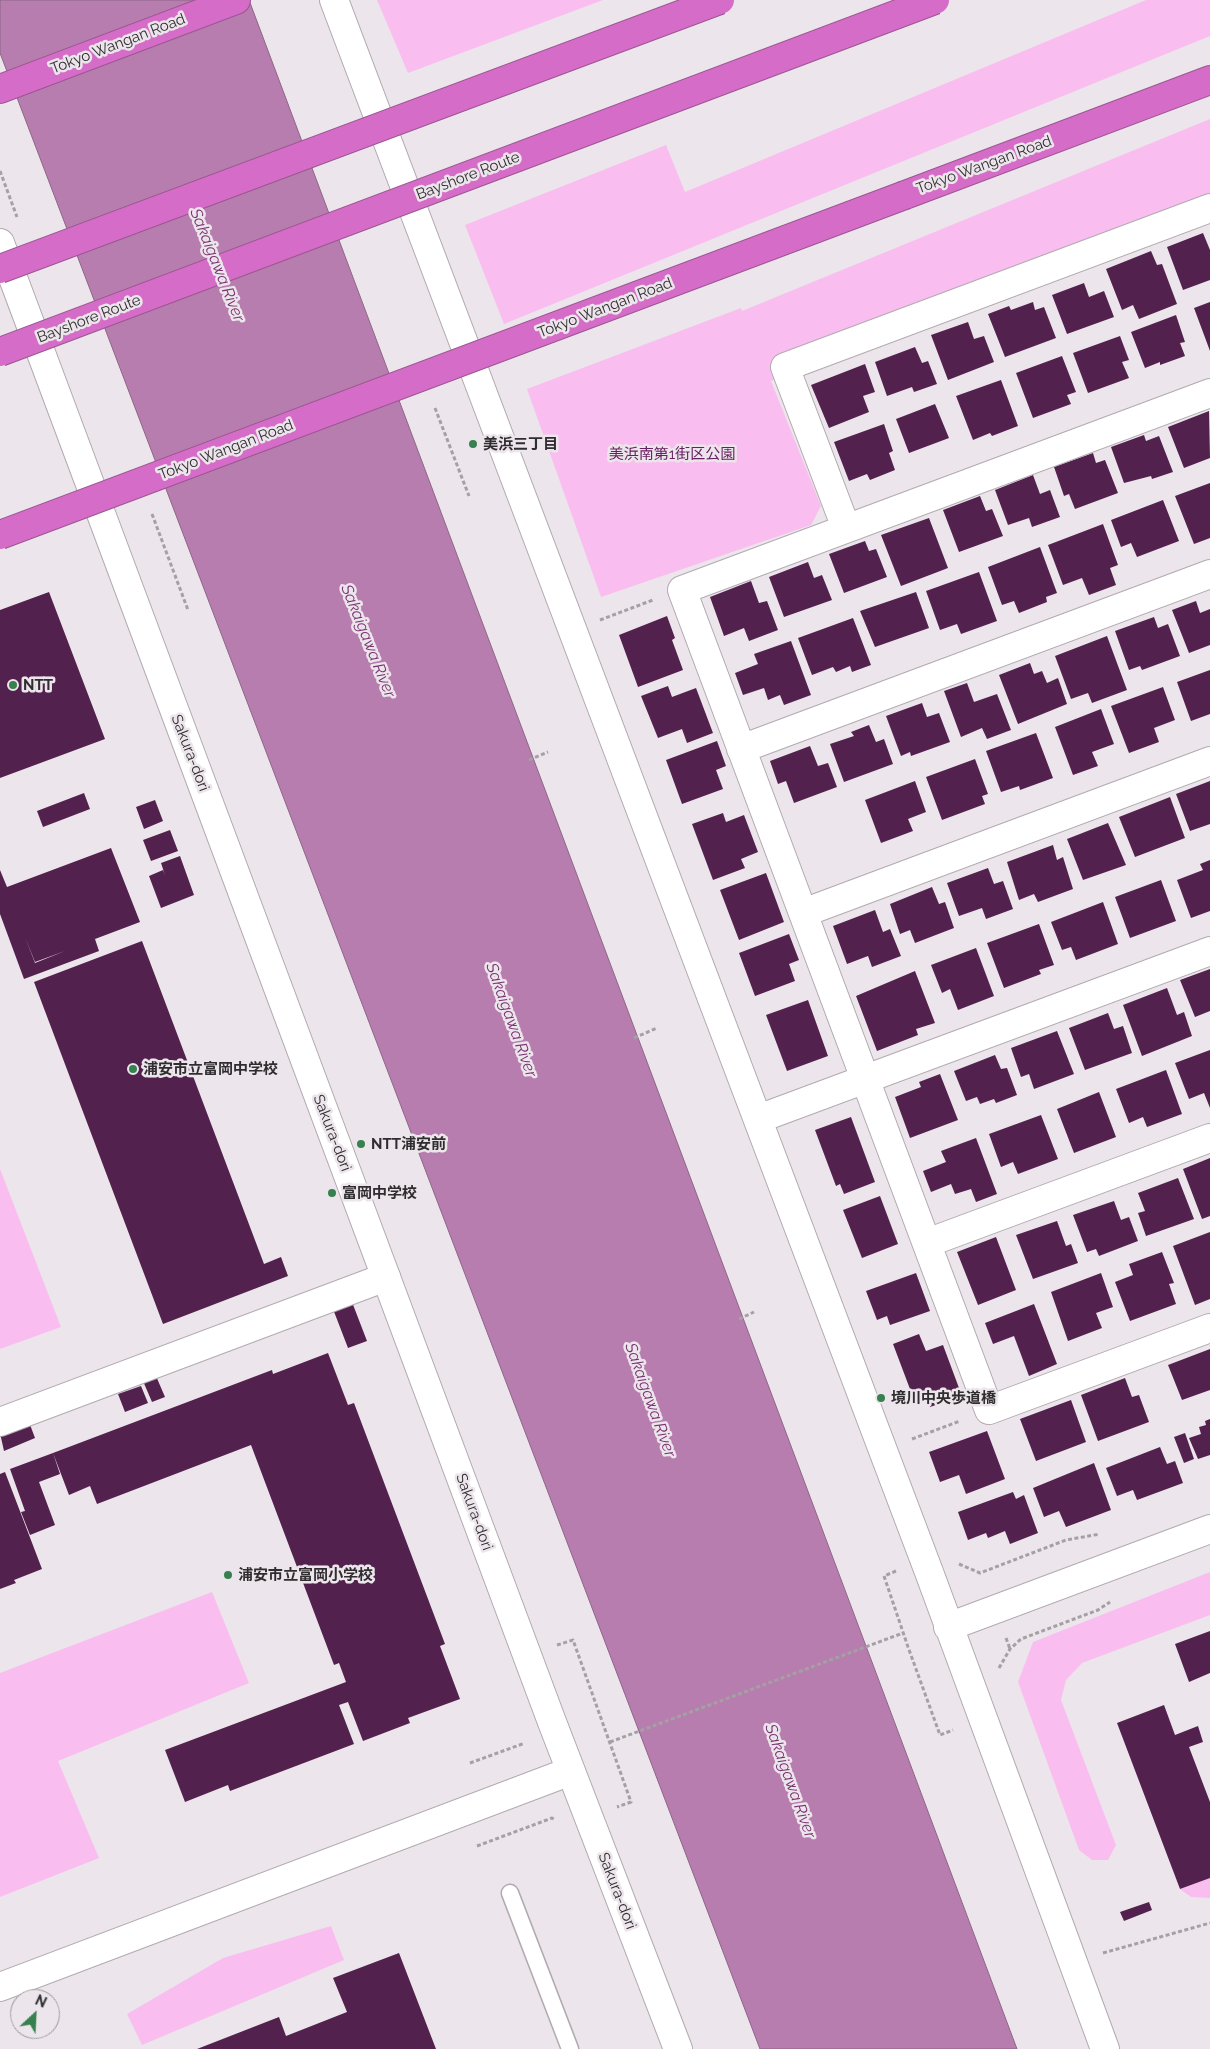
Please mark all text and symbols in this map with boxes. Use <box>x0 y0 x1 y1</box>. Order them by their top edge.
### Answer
street label: Tokyo Wangan Road <box>48 10 188 78</box>
street label: Tokyo Wangan Road <box>914 132 1054 198</box>
street label: Bayshore Route <box>414 148 522 204</box>
water label: Sakaigawa River <box>186 206 248 324</box>
street label: Tokyo Wangan Road <box>535 274 675 342</box>
street label: Bayshore Route <box>35 291 143 347</box>
street label: Tokyo Wangan Road <box>156 416 296 484</box>
place label: 美浜三丁目 <box>483 435 558 453</box>
marker: 美浜三丁目 <box>467 438 479 450</box>
park label: 美浜南第1街区公園 <box>609 445 735 463</box>
water label: Sakaigawa River <box>337 582 399 700</box>
place label: NTT <box>23 676 53 694</box>
marker: NTT <box>7 679 19 691</box>
street label: Sakura-dori <box>167 712 213 794</box>
water label: Sakaigawa River <box>481 960 541 1080</box>
place label: 浦安市立富岡中学校 <box>143 1060 278 1078</box>
marker: 浦安市立富岡中学校 <box>127 1063 139 1075</box>
street label: Sakura-dori <box>309 1092 355 1174</box>
place label: NTT浦安前 <box>371 1135 446 1153</box>
marker: NTT浦安前 <box>355 1138 367 1150</box>
place label: 富岡中学校 <box>342 1184 417 1202</box>
marker: 富岡中学校 <box>326 1187 338 1199</box>
water label: Sakaigawa River <box>620 1340 680 1460</box>
place label: 境川中央歩道橋 <box>891 1389 996 1407</box>
marker: 境川中央歩道橋 <box>875 1392 887 1404</box>
street label: Sakura-dori <box>452 1471 496 1553</box>
place label: 浦安市立富岡小学校 <box>238 1566 373 1584</box>
marker: 浦安市立富岡小学校 <box>222 1569 234 1581</box>
water label: Sakaigawa River <box>760 1721 820 1841</box>
street label: Sakura-dori <box>594 1850 640 1932</box>
north arrow <box>10 1989 60 2039</box>
text: N <box>33 1992 49 2011</box>

